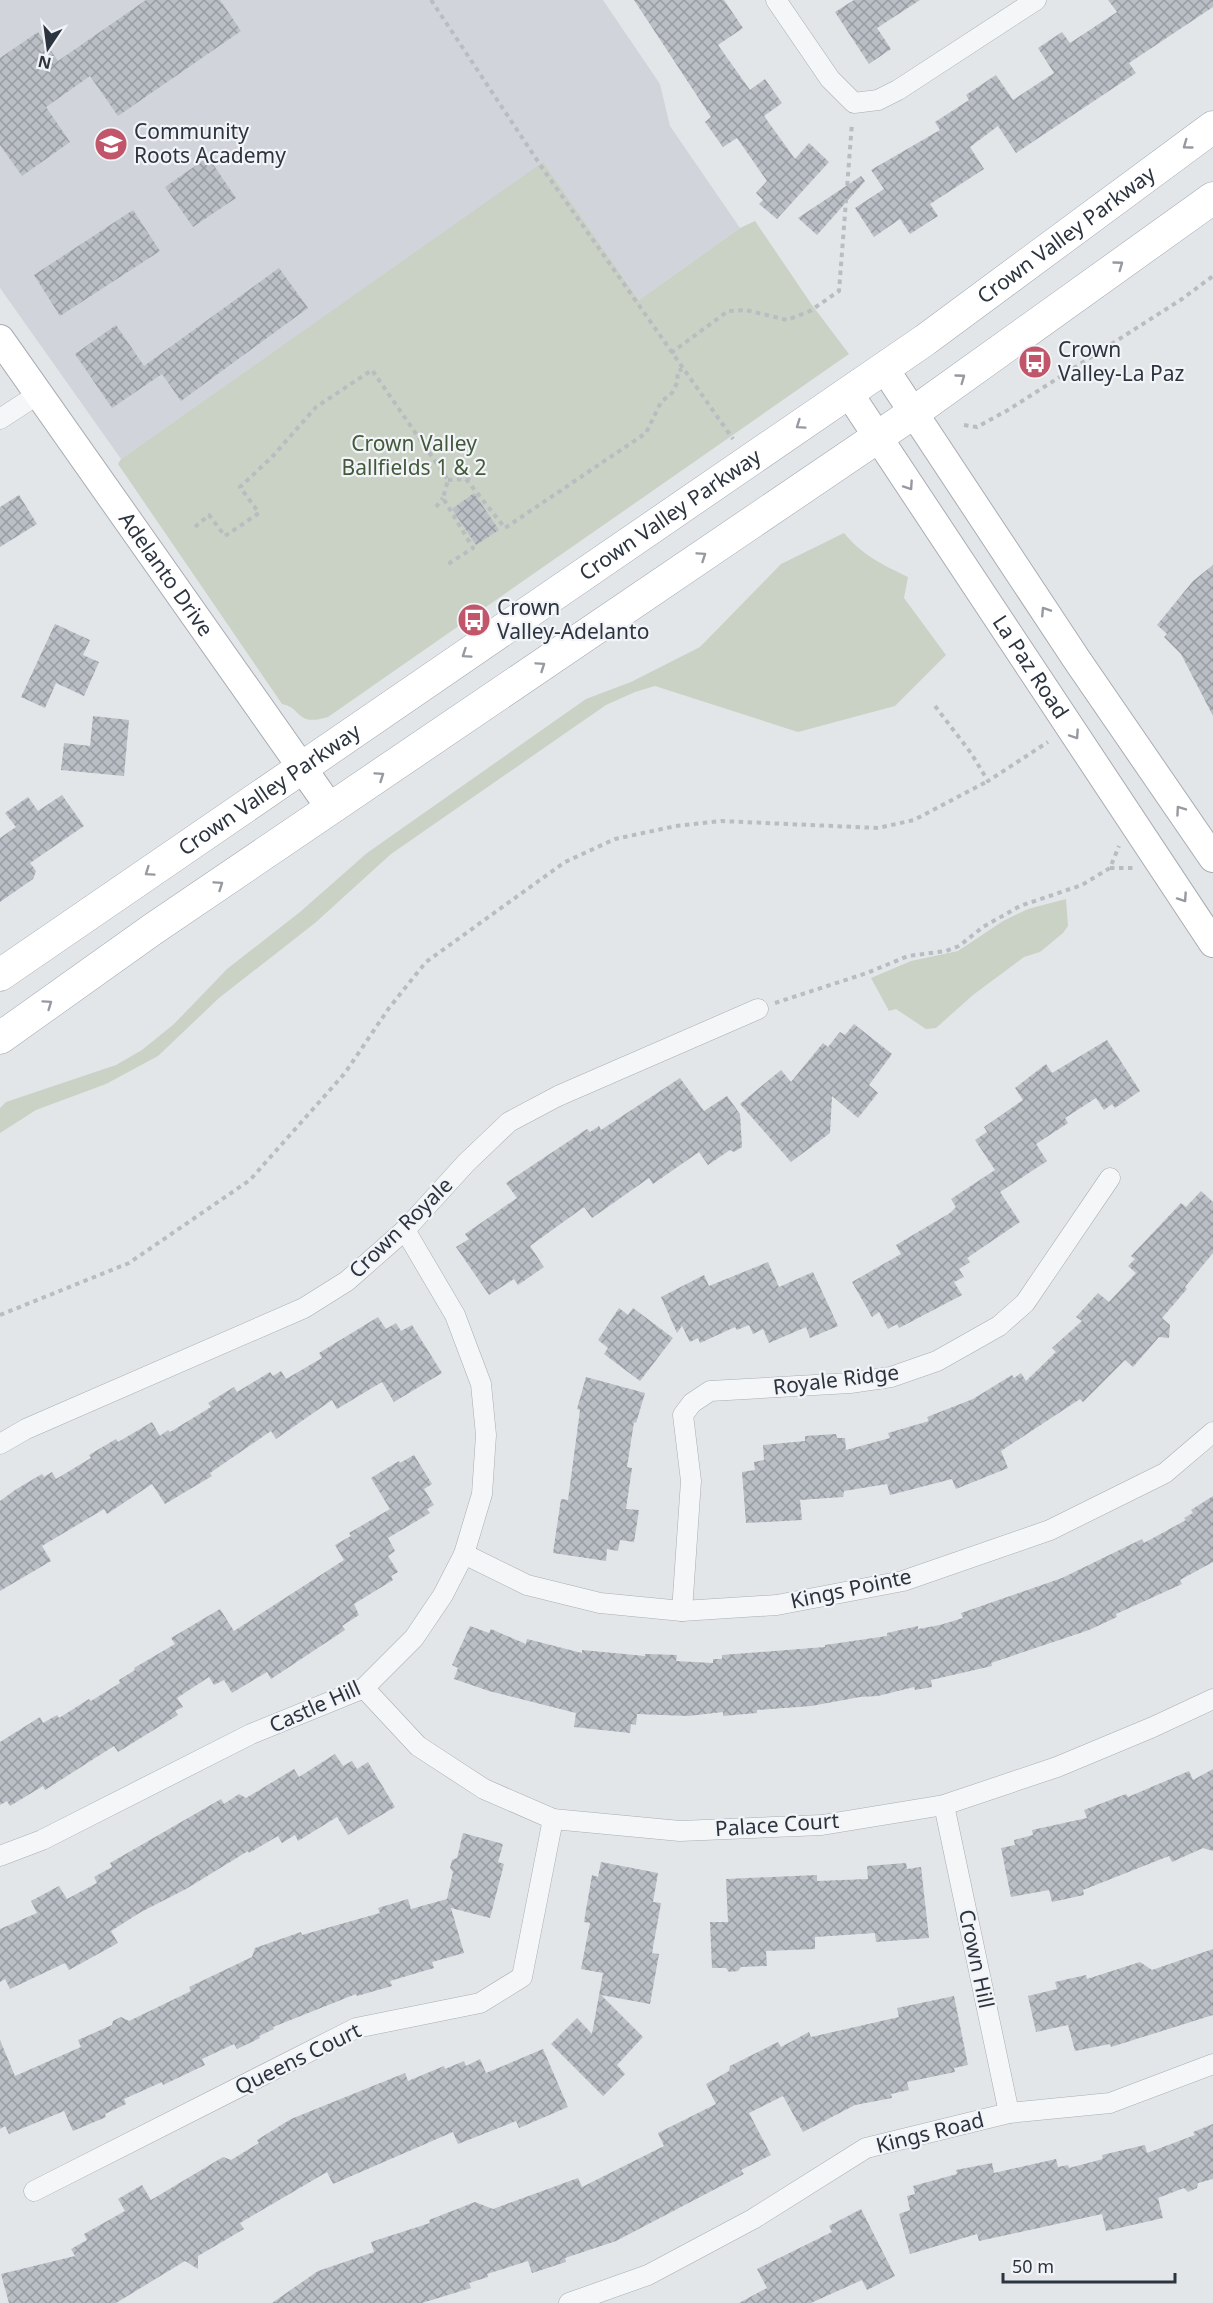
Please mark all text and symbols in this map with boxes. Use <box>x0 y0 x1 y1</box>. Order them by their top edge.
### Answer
north arrow <box>18 18 78 78</box>
text: N <box>36 50 53 75</box>
place label: Community Roots Academy <box>134 117 286 169</box>
school or university icon: Community Roots Academy <box>93 126 129 162</box>
one-way arrow <box>1183 138 1194 149</box>
street label: Crown Valley Parkway <box>971 159 1161 310</box>
one-way arrow <box>1113 261 1124 272</box>
place label: Crown Valley-La Paz <box>1058 335 1184 387</box>
bus stop icon: Crown Valley-La Paz <box>1017 344 1053 380</box>
one-way arrow <box>954 375 965 386</box>
one-way arrow <box>795 418 806 429</box>
park label: Crown Valley Ballfields 1 & 2 <box>342 429 486 481</box>
street label: Crown Valley Parkway <box>573 442 766 586</box>
one-way arrow <box>902 479 913 490</box>
street label: Adelanto Drive <box>113 506 220 642</box>
one-way arrow <box>695 552 706 563</box>
place label: Crown Valley-Adelanto <box>497 593 649 645</box>
bus stop icon: Crown Valley-Adelanto <box>456 602 492 638</box>
one-way arrow <box>1041 607 1052 618</box>
street label: La Paz Road <box>987 609 1075 724</box>
one-way arrow <box>462 647 473 658</box>
one-way arrow <box>534 662 545 673</box>
street label: Crown Valley Parkway <box>173 717 366 861</box>
one-way arrow <box>1068 729 1079 740</box>
one-way arrow <box>373 772 384 783</box>
one-way arrow <box>1176 805 1187 816</box>
one-way arrow <box>145 865 156 876</box>
one-way arrow <box>213 881 224 892</box>
one-way arrow <box>1176 891 1187 902</box>
one-way arrow <box>41 1000 52 1011</box>
street label: Crown Royale <box>342 1171 458 1284</box>
street label: Royale Ridge <box>771 1357 900 1401</box>
street label: Kings Pointe <box>788 1562 914 1615</box>
street label: Castle Hill <box>264 1674 365 1739</box>
street label: Palace Court <box>714 1806 840 1842</box>
street label: Crown Hill <box>953 1907 1001 2011</box>
street label: Queens Court <box>230 2015 366 2101</box>
street label: Kings Road <box>873 2105 987 2159</box>
scale bar <box>1003 2246 1176 2284</box>
text: 50 m <box>1012 2254 1054 2278</box>

